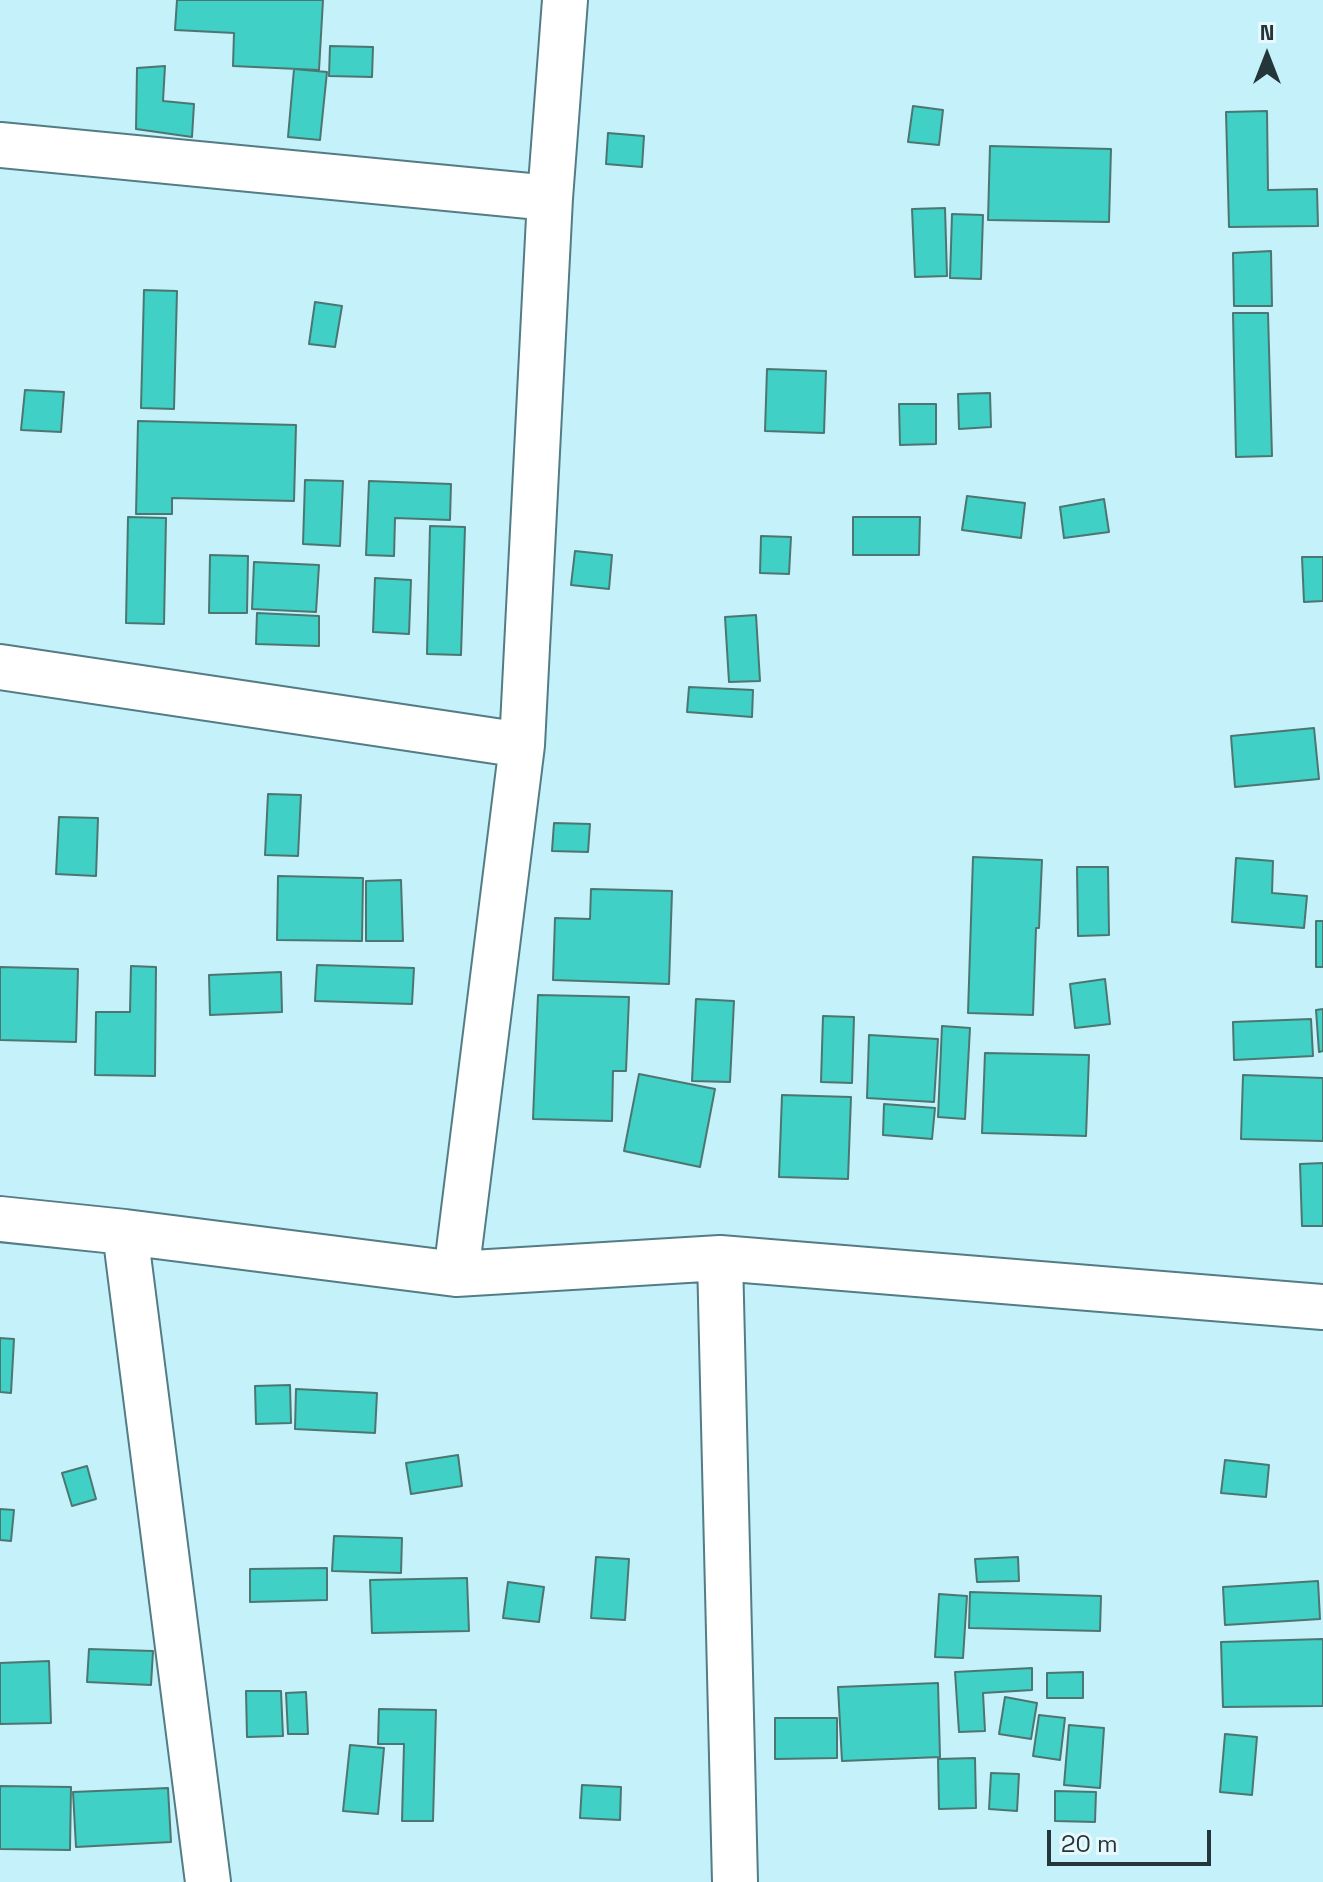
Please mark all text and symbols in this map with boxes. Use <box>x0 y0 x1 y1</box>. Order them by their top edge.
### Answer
north arrow <box>1227 16 1307 96</box>
text: N <box>1260 18 1274 46</box>
scale bar <box>1051 1814 1215 1864</box>
text: 20 m <box>1061 1828 1118 1859</box>

